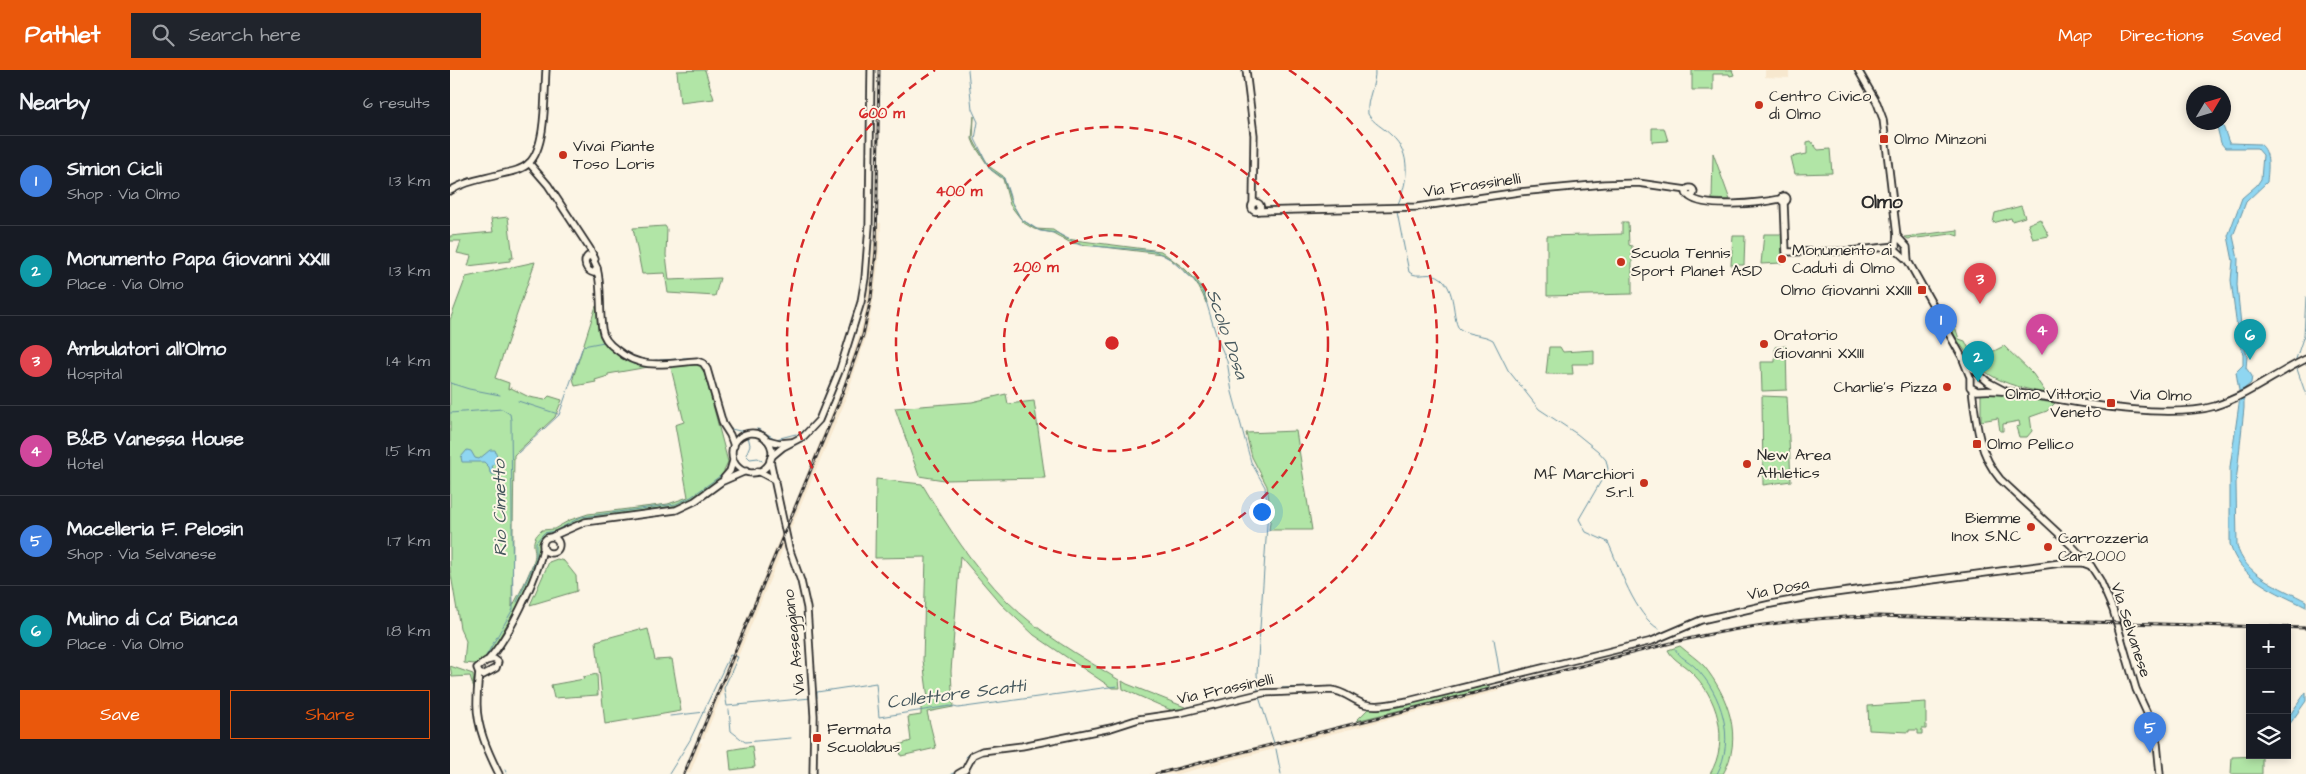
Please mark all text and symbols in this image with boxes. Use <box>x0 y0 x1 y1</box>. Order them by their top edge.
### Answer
search box <box>131 13 481 58</box>
text: Pathlet <box>25 18 101 52</box>
icon: search <box>149 21 177 49</box>
text: Search here <box>189 22 301 49</box>
text: Map <box>2058 23 2092 48</box>
text: Directions <box>2120 23 2204 48</box>
text: Saved <box>2232 23 2281 48</box>
place label: Centro Civico di Olmo <box>1769 85 1871 125</box>
north arrow <box>2186 85 2231 130</box>
text: Nearby <box>20 88 90 117</box>
text: 6 results <box>363 92 430 114</box>
marker: Centro Civico di Olmo <box>1753 99 1765 111</box>
text: 600 m <box>859 103 905 124</box>
place label: Olmo Minzoni <box>1894 128 1987 150</box>
marker: Olmo Minzoni <box>1878 133 1890 145</box>
place label: Vivai Piante Toso Loris <box>573 135 655 175</box>
marker: Vivai Piante Toso Loris <box>557 149 569 161</box>
text: Simion Cicli <box>67 156 162 183</box>
street label: Via Frassinelli <box>1422 167 1522 203</box>
text: 1 <box>35 170 37 192</box>
text: 1.3 km <box>389 170 430 192</box>
text: 400 m <box>936 181 983 202</box>
text: Shop · Via Olmo <box>67 183 180 205</box>
district label: Olmo <box>1861 189 1903 216</box>
place label: Monumento ai Caduti di Olmo <box>1792 239 1895 279</box>
place label: Scuola Tennis Sport Planet ASD <box>1631 242 1762 282</box>
text: Monumento Papa Giovanni XXIII <box>67 246 330 273</box>
marker: Monumento ai Caduti di Olmo <box>1776 253 1788 265</box>
marker: Scuola Tennis Sport Planet ASD <box>1615 256 1627 268</box>
text: 200 m <box>1012 257 1059 278</box>
text: 2 <box>31 260 41 282</box>
text: 1.3 km <box>389 260 430 282</box>
pin: 3 <box>1964 263 1996 304</box>
text: Place · Via Olmo <box>67 273 183 295</box>
place label: Olmo Giovanni XXIII <box>1781 279 1912 301</box>
marker: Olmo Giovanni XXIII <box>1916 284 1928 296</box>
water label: Scolo Dosa <box>1200 286 1254 383</box>
pin: 1 <box>1925 304 1957 345</box>
pin: 4 <box>2026 314 2058 355</box>
pin: 6 <box>2234 319 2266 360</box>
place label: Oratorio Giovanni XXIII <box>1774 324 1864 364</box>
centre of rings <box>1103 334 1121 352</box>
text: Ambulatori all'Olmo <box>67 336 226 363</box>
marker: Oratorio Giovanni XXIII <box>1758 338 1770 350</box>
pin: 2 <box>1962 341 1994 382</box>
text: 3 <box>32 350 40 372</box>
text: 1.4 km <box>386 350 430 372</box>
text: Hospital <box>67 363 122 385</box>
place label: Charlie's Pizza <box>1834 376 1937 398</box>
marker: Charlie's Pizza <box>1941 381 1953 393</box>
place label: Olmo Vittorio Veneto <box>2005 383 2101 423</box>
street label: Via Olmo <box>2130 383 2192 407</box>
marker: Olmo Vittorio Veneto <box>2105 397 2117 409</box>
text: B&B Vanessa House <box>67 426 244 453</box>
place label: Olmo Pellico <box>1987 433 2074 455</box>
marker: Olmo Pellico <box>1971 438 1983 450</box>
text: 4 <box>31 440 41 462</box>
text: 1.5 km <box>386 440 430 462</box>
place label: New Area Athletics <box>1757 444 1831 484</box>
text: Hotel <box>67 453 103 475</box>
water label: Rio Cimetto <box>487 458 513 557</box>
marker: New Area Athletics <box>1741 458 1753 470</box>
place label: Mf Marchiori S.r.l. <box>1534 463 1635 503</box>
marker: Mf Marchiori S.r.l. <box>1638 477 1650 489</box>
your location <box>1249 499 1275 525</box>
place label: Biemme Inox S.N.C <box>1952 507 2021 547</box>
text: Macelleria F. Pelosin <box>67 516 243 543</box>
marker: Biemme Inox S.N.C <box>2025 521 2037 533</box>
place label: Carrozzeria Car2000 <box>2058 527 2148 567</box>
text: 5 <box>30 530 42 552</box>
text: 1.7 km <box>387 530 430 552</box>
marker: Carrozzeria Car2000 <box>2042 541 2054 553</box>
text: Shop · Via Selvanese <box>67 543 216 565</box>
street label: Via Dosa <box>1745 572 1811 606</box>
street label: Via Selvanese <box>2105 580 2157 680</box>
street label: Via Asseggiano <box>778 588 811 696</box>
text: Mulino di Ca’ Bianca <box>67 606 237 633</box>
text: 6 <box>31 620 41 642</box>
text: 1.8 km <box>387 620 430 642</box>
map controls <box>2246 624 2291 759</box>
button: + <box>2246 624 2291 669</box>
text: Place · Via Olmo <box>67 633 183 655</box>
street label: Via Frassinelli <box>1175 668 1276 710</box>
button: − <box>2246 669 2291 714</box>
water label: Collettore Scatti <box>885 673 1029 715</box>
button: Save <box>20 690 220 739</box>
button: Share <box>230 690 430 739</box>
pin: 5 <box>2134 712 2166 753</box>
button: layers <box>2246 714 2291 759</box>
place label: Fermata Scuolabus <box>827 718 900 758</box>
marker: Fermata Scuolabus <box>811 732 823 744</box>

